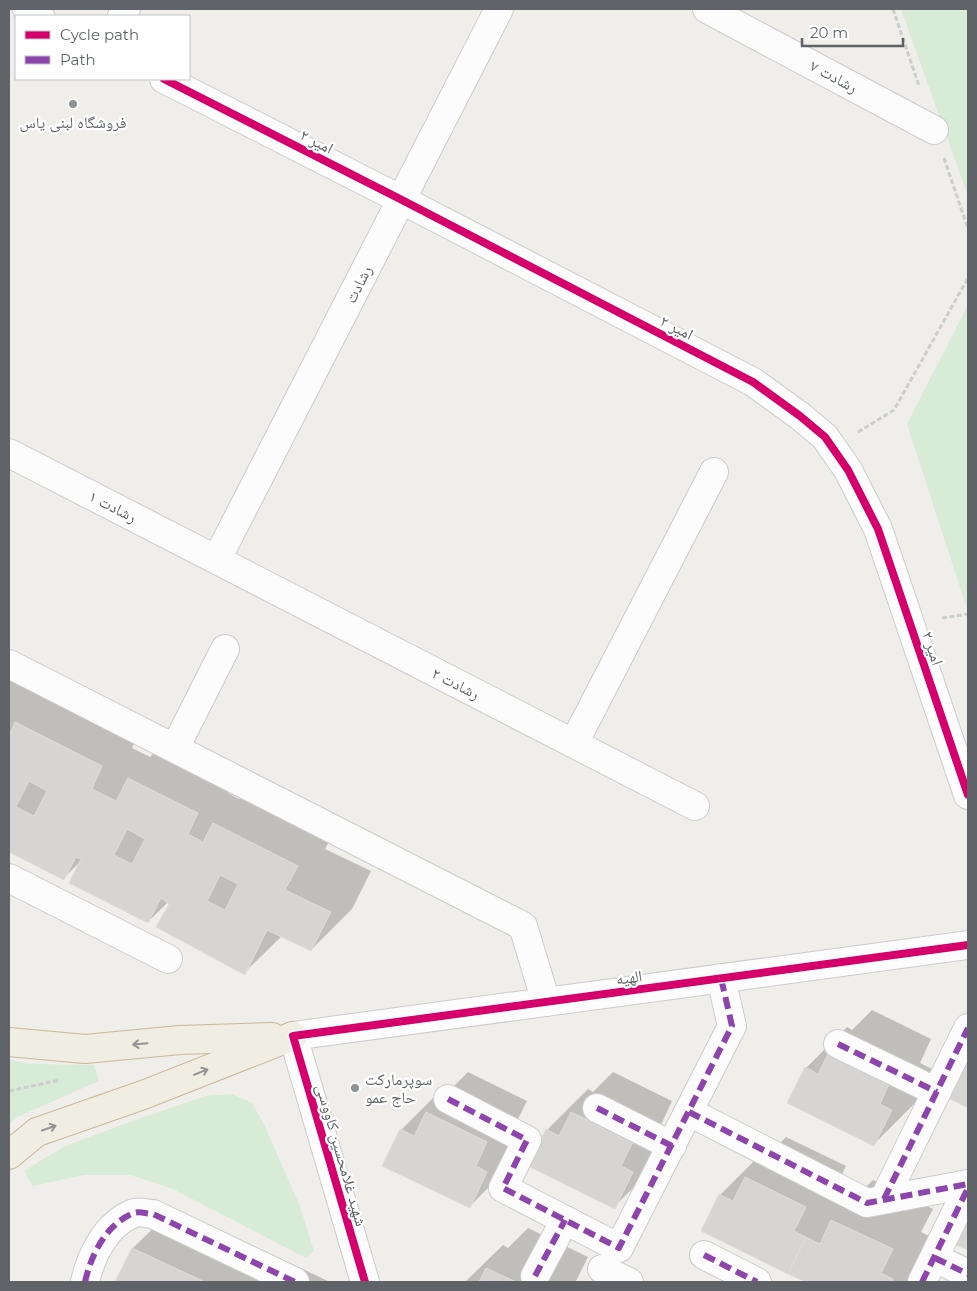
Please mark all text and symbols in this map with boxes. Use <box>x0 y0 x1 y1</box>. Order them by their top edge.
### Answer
legend <box>15 15 190 80</box>
scale bar <box>802 15 903 47</box>
text: 20 m <box>810 23 848 42</box>
text: Cycle path <box>60 25 139 44</box>
text: Path <box>60 50 96 69</box>
street label: رشادت ۷ <box>807 56 861 97</box>
marker: فروشگاه لبنی یاس <box>67 98 79 110</box>
place label: فروشگاه لبنی یاس <box>20 113 126 133</box>
street label: امیر ۲ <box>297 125 337 158</box>
street label: رشادت <box>341 262 376 306</box>
street label: امیر ۲ <box>657 311 697 344</box>
street label: رشادت ۱ <box>86 486 140 527</box>
street label: امیر ۲ <box>918 629 947 668</box>
street label: رشادت ۲ <box>429 663 483 704</box>
street label: الهیه <box>615 966 643 989</box>
one-way arrow <box>132 1039 148 1049</box>
one-way arrow <box>193 1067 208 1076</box>
place label: سوپرمارکت حاج عمو <box>365 1070 432 1108</box>
street label: شهید غلامحسین کاووسی <box>311 1082 371 1229</box>
marker: سوپرمارکت حاج عمو <box>349 1082 361 1094</box>
one-way arrow <box>40 1123 56 1132</box>

